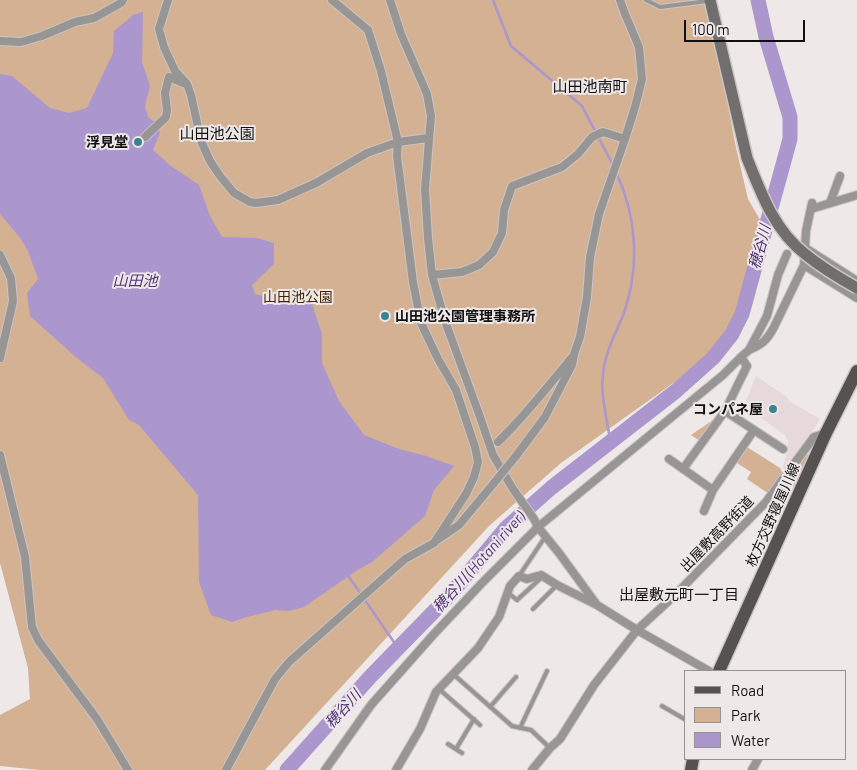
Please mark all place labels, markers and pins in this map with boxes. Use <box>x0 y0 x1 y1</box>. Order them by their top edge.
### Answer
place label: 浮見堂 <box>86 134 128 150</box>
marker: 浮見堂 <box>132 136 144 148</box>
place label: 山田池公園管理事務所 <box>395 308 535 324</box>
marker: 山田池公園管理事務所 <box>379 310 391 322</box>
place label: コンパネ屋 <box>693 401 763 417</box>
marker: コンパネ屋 <box>767 403 779 415</box>

